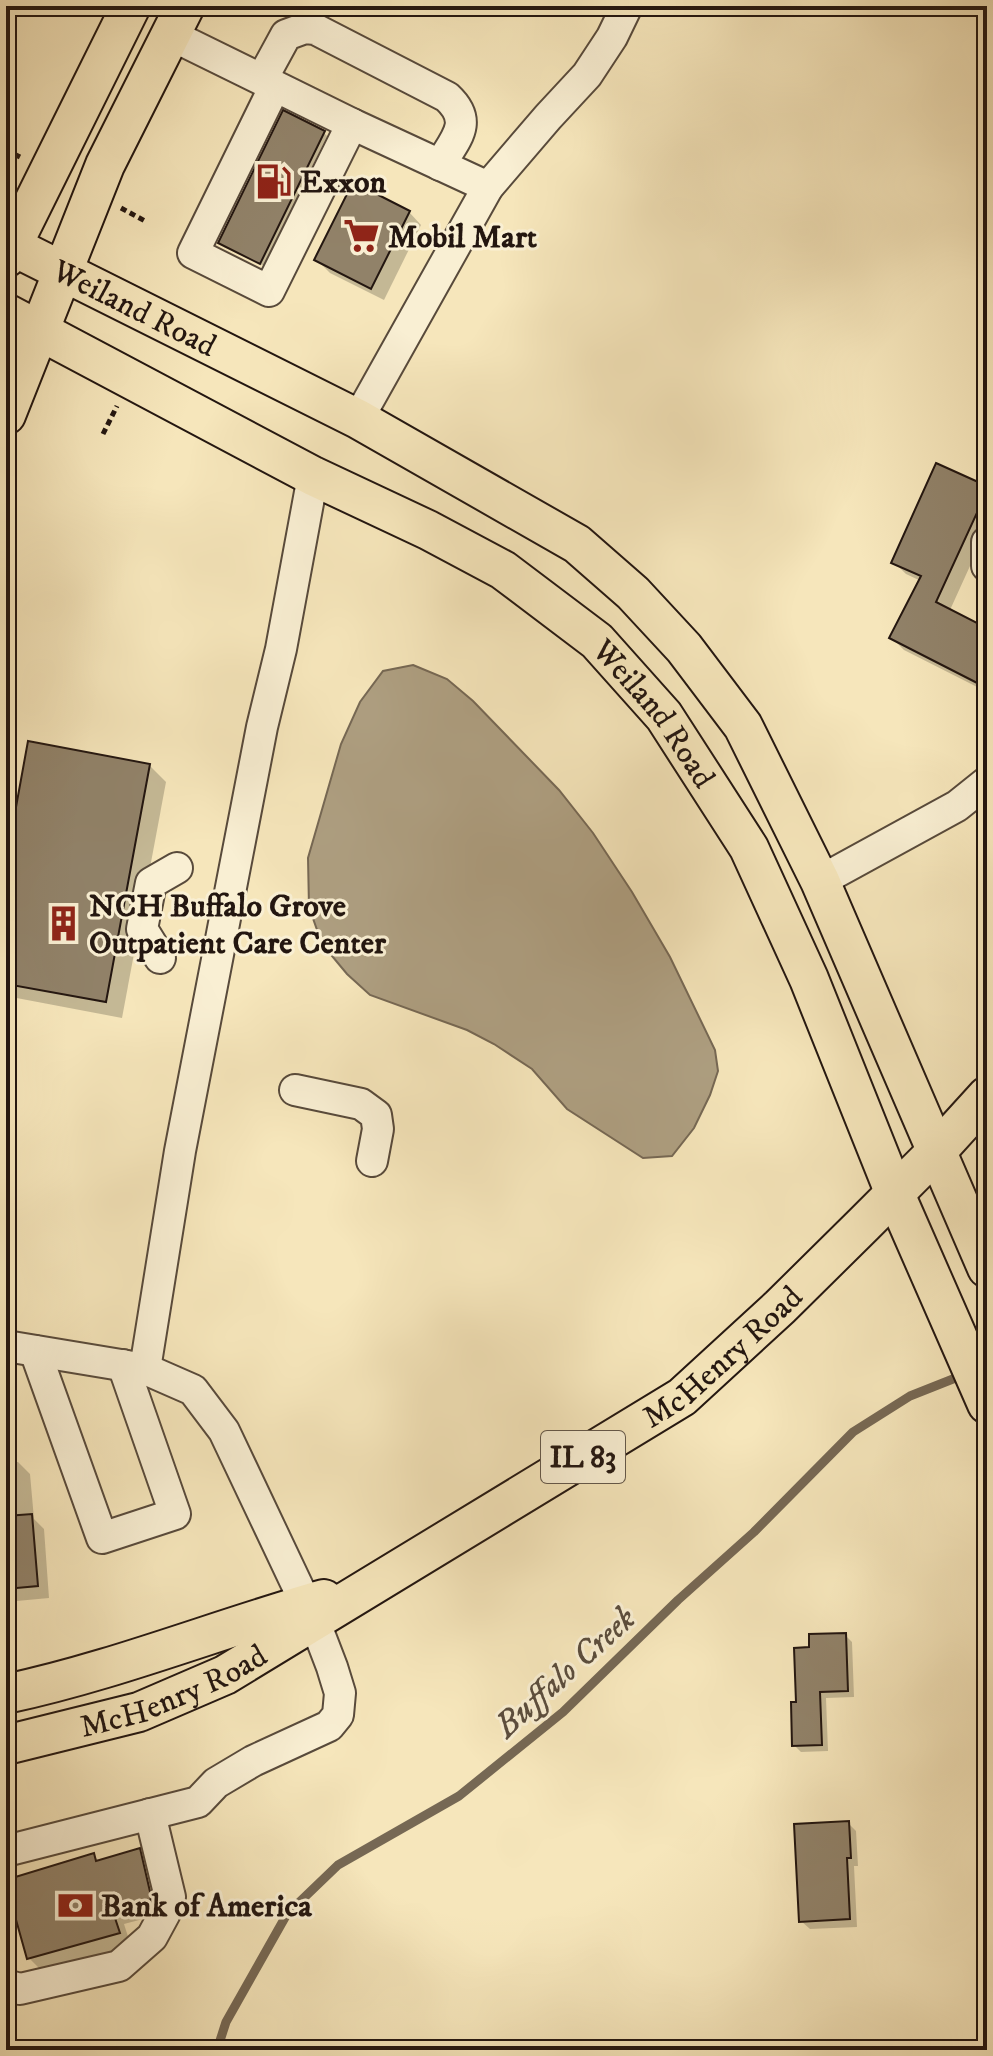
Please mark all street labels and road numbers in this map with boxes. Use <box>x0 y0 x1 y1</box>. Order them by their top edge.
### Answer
street label: Weiland Road <box>44 251 223 367</box>
street label: Weiland Road <box>582 631 723 796</box>
street label: McHenry Road <box>636 1278 812 1438</box>
road number: IL 83 <box>541 1431 625 1483</box>
street label: McHenry Road <box>76 1636 275 1748</box>

